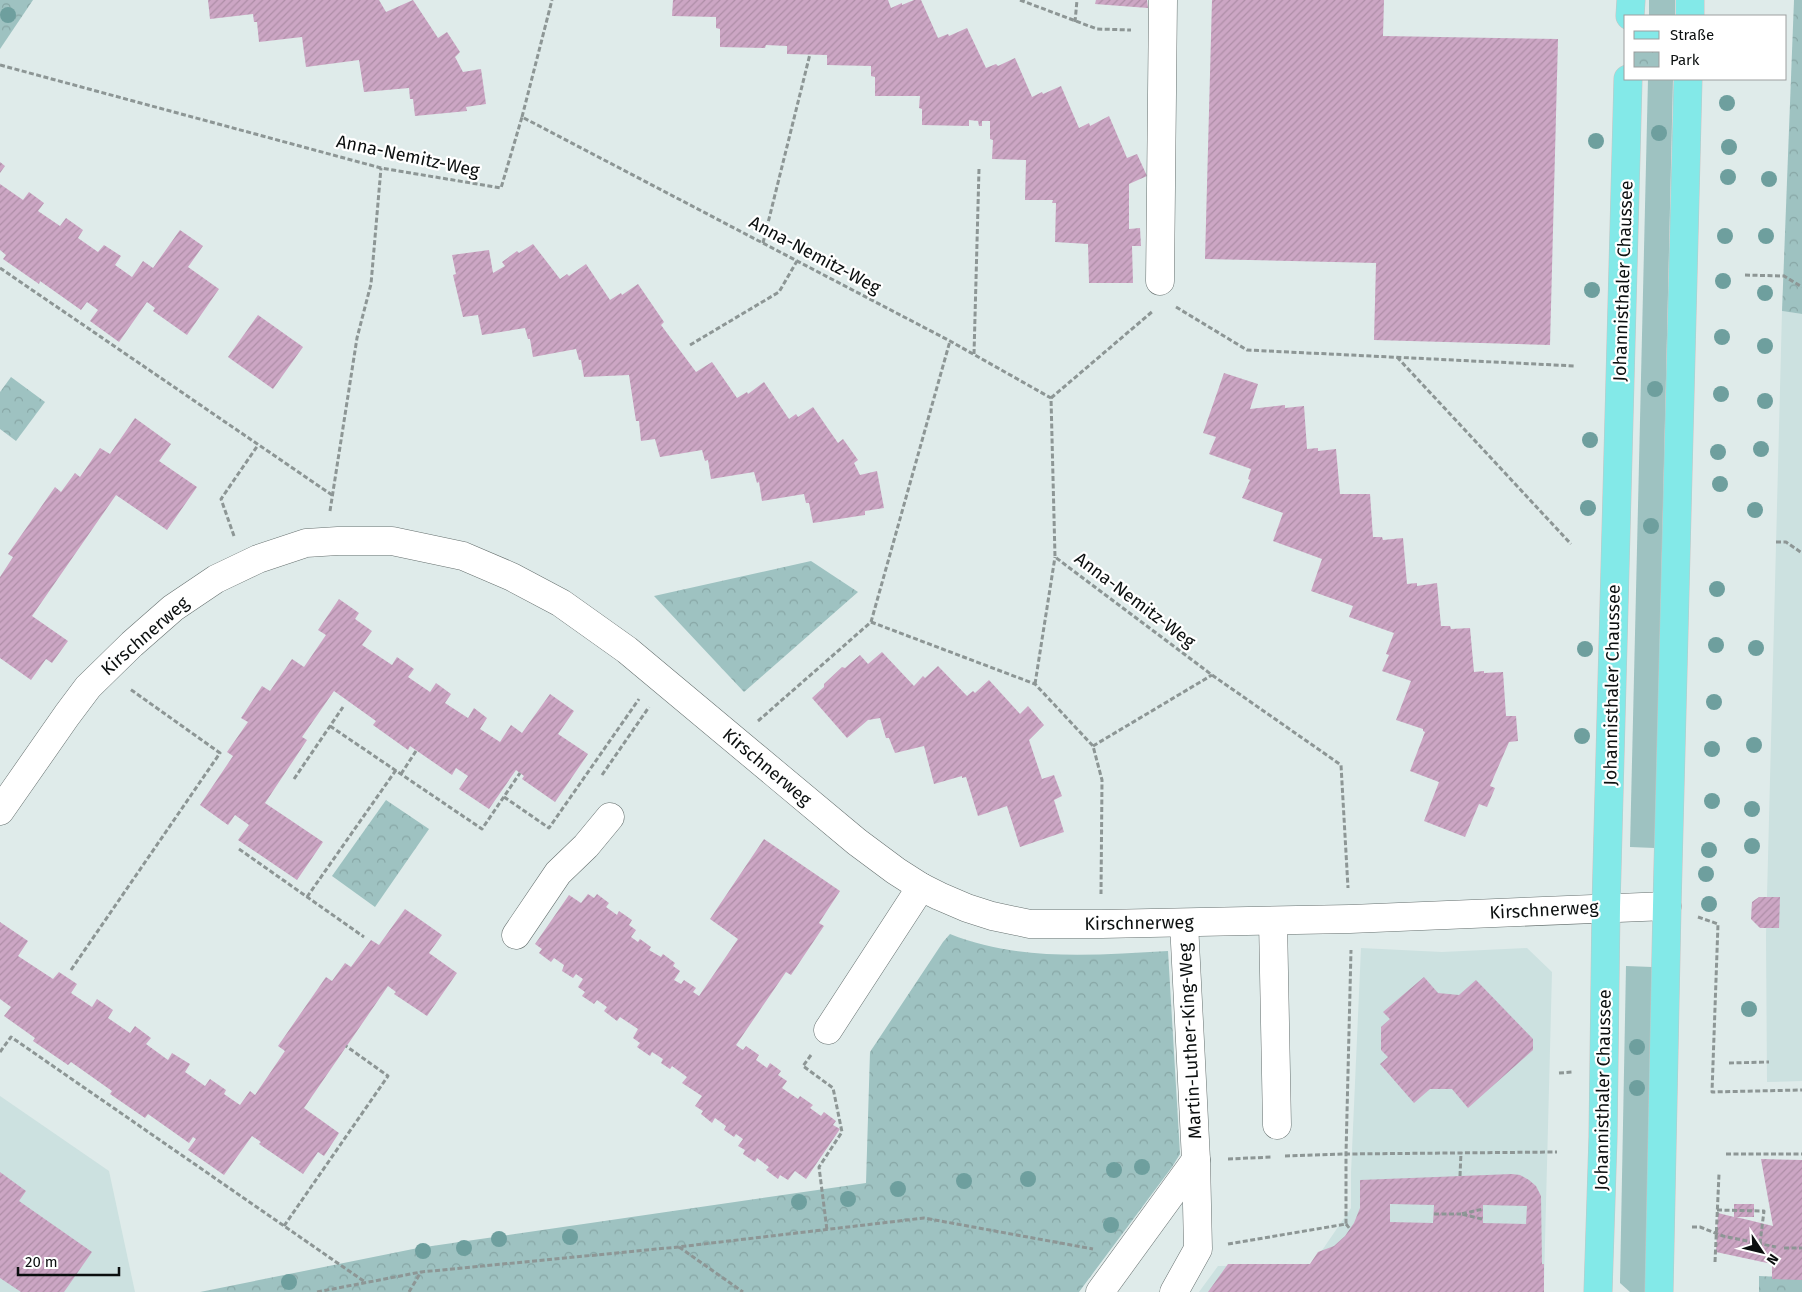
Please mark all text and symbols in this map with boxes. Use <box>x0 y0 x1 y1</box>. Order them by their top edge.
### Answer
legend <box>1624 15 1787 80</box>
text: Straße <box>1670 26 1714 44</box>
text: Park <box>1670 51 1700 69</box>
street label: Anna-Nemitz-Weg <box>334 130 482 182</box>
street label: Johannisthaler Chaussee <box>1608 180 1638 382</box>
street label: Anna-Nemitz-Weg <box>745 211 885 299</box>
street label: Anna-Nemitz-Weg <box>1070 547 1200 653</box>
street label: Johannisthaler Chaussee <box>1599 584 1625 786</box>
street label: Kirschnerweg <box>97 591 194 680</box>
street label: Kirschnerweg <box>718 723 816 811</box>
street label: Kirschnerweg <box>1489 896 1600 924</box>
street label: Kirschnerweg <box>1084 911 1194 935</box>
street label: Martin-Luther-King-Weg <box>1174 942 1206 1140</box>
street label: Johannisthaler Chaussee <box>1590 989 1616 1191</box>
north arrow <box>1737 1227 1787 1277</box>
scale bar <box>18 1244 119 1276</box>
text: N <box>1763 1250 1782 1268</box>
text: 20 m <box>25 1253 58 1271</box>

